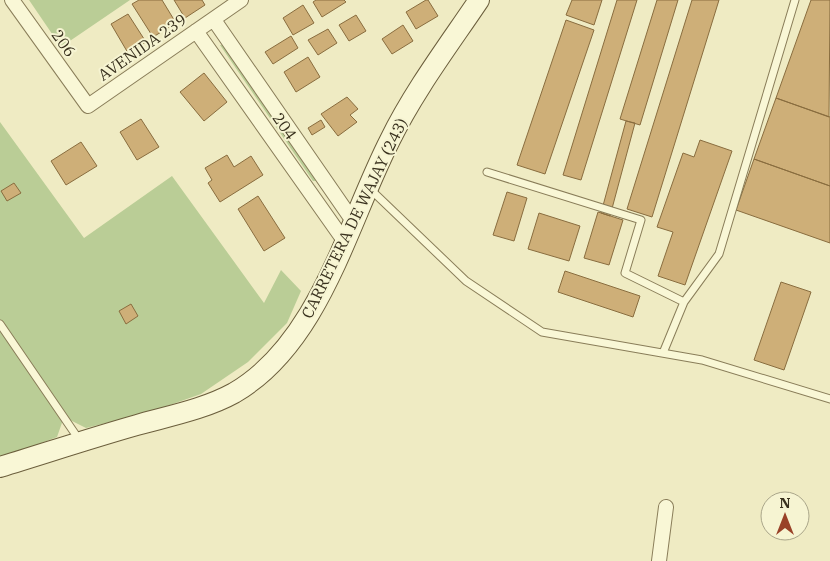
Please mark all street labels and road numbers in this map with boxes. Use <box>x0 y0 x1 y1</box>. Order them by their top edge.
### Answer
street label: AVENIDA 239 <box>94 9 190 85</box>
street label: 206 <box>47 25 81 61</box>
street label: 204 <box>269 108 301 144</box>
street label: CARRETERA DE WAJAY (243) <box>297 114 411 322</box>

